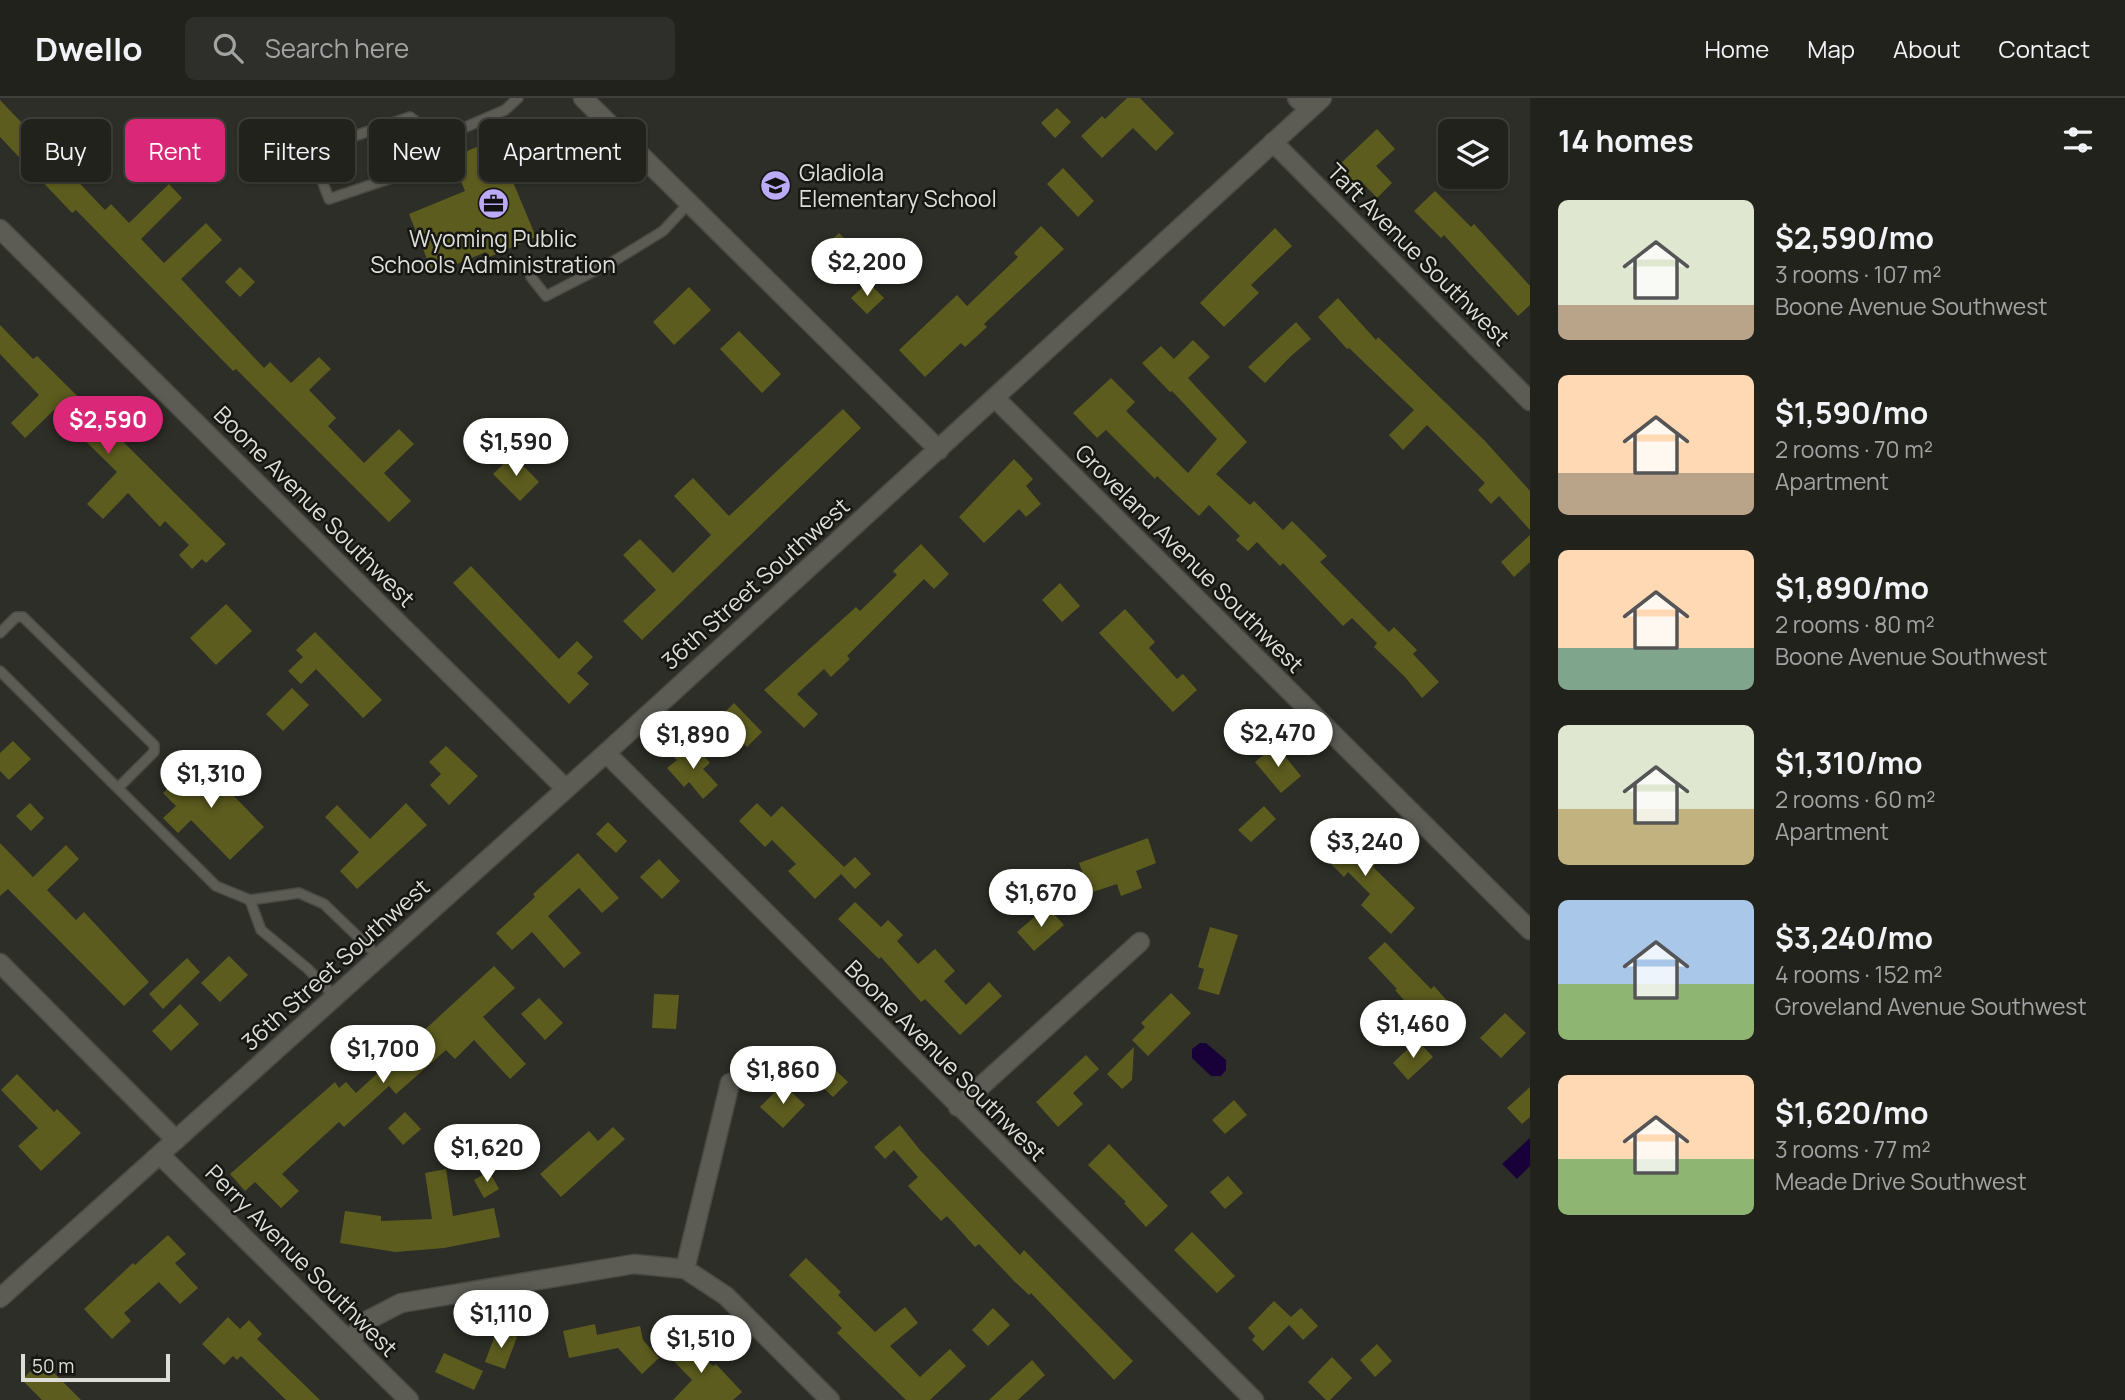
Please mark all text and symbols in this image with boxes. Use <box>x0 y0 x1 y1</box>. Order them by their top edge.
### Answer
search box <box>185 17 675 80</box>
text: Dwello <box>35 26 143 71</box>
icon: search <box>209 29 247 67</box>
text: Search here <box>265 30 409 66</box>
text: Home <box>1704 32 1769 65</box>
text: Map <box>1807 32 1855 65</box>
text: About <box>1893 32 1961 65</box>
text: Contact <box>1999 32 2090 65</box>
chip: Buy <box>21 119 111 182</box>
chip: Rent <box>125 119 225 182</box>
chip: Filters <box>239 119 355 182</box>
chip: New <box>369 119 465 182</box>
chip: Apartment <box>479 119 646 182</box>
map controls <box>1438 119 1508 189</box>
button: layers <box>1438 119 1508 189</box>
text: 14 homes <box>1558 120 1694 161</box>
icon: filters <box>2059 121 2097 159</box>
place label: Gladiola Elementary School <box>799 156 997 214</box>
street label: Taft Avenue Southwest <box>1321 156 1517 352</box>
school or university icon: Gladiola Elementary School <box>759 168 793 202</box>
office icon: Wyoming Public Schools Administration <box>476 187 510 221</box>
text: $2,590/mo <box>1775 217 1934 258</box>
place label: Wyoming Public Schools Administration <box>370 222 616 280</box>
icon: home <box>1614 228 1698 312</box>
pin: $2,200 <box>810 238 924 298</box>
text: $2,200 <box>827 245 907 277</box>
text: 3 rooms · 107 m² <box>1775 258 1941 290</box>
text: Boone Avenue Southwest <box>1775 290 2048 322</box>
text: $1,590/mo <box>1775 392 1928 433</box>
pin: $2,590 <box>51 396 165 456</box>
street label: Boone Avenue Southwest <box>207 398 423 614</box>
text: $2,590 <box>69 403 147 435</box>
icon: home <box>1614 403 1698 487</box>
pin: $1,590 <box>459 418 573 478</box>
text: $1,590 <box>479 425 553 457</box>
text: 2 rooms · 70 m² <box>1775 433 1933 465</box>
street label: Groveland Avenue Southwest <box>1069 437 1311 679</box>
text: Apartment <box>1775 465 1889 497</box>
street label: 36th Street Southwest <box>654 490 856 676</box>
text: $1,890/mo <box>1775 567 1929 608</box>
icon: home <box>1614 578 1698 662</box>
text: 2 rooms · 80 m² <box>1775 608 1935 640</box>
text: Boone Avenue Southwest <box>1775 640 2048 672</box>
pin: $2,470 <box>1221 710 1335 769</box>
pin: $1,890 <box>636 712 750 771</box>
text: $2,470 <box>1240 716 1316 748</box>
text: $1,890 <box>656 718 730 750</box>
text: $1,310/mo <box>1775 742 1923 783</box>
pin: $1,310 <box>154 750 268 810</box>
icon: home <box>1614 753 1698 837</box>
text: $1,310 <box>176 757 246 789</box>
text: 2 rooms · 60 m² <box>1775 783 1936 815</box>
text: Apartment <box>1775 815 1889 847</box>
pin: $3,240 <box>1308 818 1422 878</box>
text: $3,240 <box>1326 825 1404 857</box>
pin: $1,670 <box>984 870 1098 929</box>
street label: 36th Street Southwest <box>234 871 436 1057</box>
text: $1,670 <box>1005 876 1077 908</box>
text: $3,240/mo <box>1775 917 1933 958</box>
icon: home <box>1614 928 1698 1012</box>
street label: Boone Avenue Southwest <box>838 952 1054 1168</box>
text: 4 rooms · 152 m² <box>1775 958 1942 990</box>
text: Groveland Avenue Southwest <box>1775 990 2087 1022</box>
pin: $1,460 <box>1356 1000 1470 1060</box>
text: $1,460 <box>1376 1007 1450 1039</box>
pin: $1,700 <box>326 1026 440 1085</box>
text: $1,700 <box>346 1032 420 1064</box>
pin: $1,860 <box>726 1046 840 1106</box>
text: $1,860 <box>746 1053 820 1085</box>
text: $1,620/mo <box>1775 1092 1929 1133</box>
icon: home <box>1614 1103 1698 1187</box>
pin: $1,620 <box>430 1124 544 1184</box>
text: $1,620 <box>450 1131 524 1163</box>
text: 3 rooms · 77 m² <box>1775 1133 1931 1165</box>
street label: Perry Avenue Southwest <box>199 1157 405 1363</box>
text: Meade Drive Southwest <box>1775 1165 2027 1197</box>
pin: $1,110 <box>444 1290 558 1350</box>
text: $1,110 <box>469 1297 533 1329</box>
pin: $1,510 <box>644 1316 758 1375</box>
text: $1,510 <box>666 1322 736 1354</box>
scale bar <box>21 1351 170 1383</box>
text: 50 m <box>32 1353 74 1379</box>

